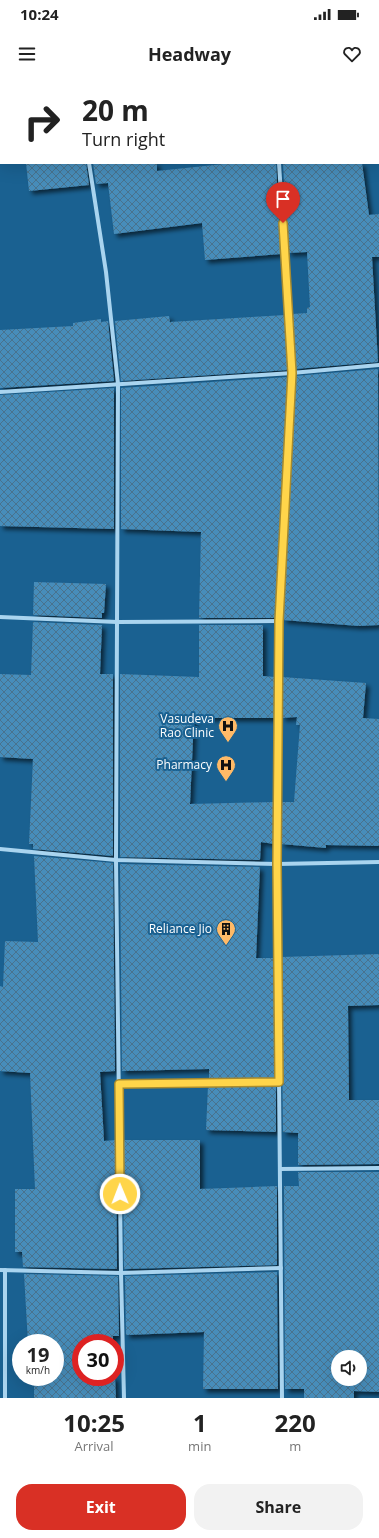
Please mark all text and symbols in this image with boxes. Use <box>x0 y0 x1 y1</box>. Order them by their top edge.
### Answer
text: 10:24 <box>20 4 59 24</box>
text: Headway <box>148 42 231 66</box>
icon: menu <box>16 43 38 65</box>
icon: heart <box>341 43 363 65</box>
text: 20 m <box>82 91 149 129</box>
icon: right <box>16 96 68 148</box>
text: Turn right <box>82 127 165 151</box>
pin <box>266 182 300 223</box>
icon: arrive <box>272 188 294 210</box>
place label: Vasudeva Rao Clinic <box>160 710 214 741</box>
hospital icon: Vasudeva Rao Clinic <box>217 715 239 743</box>
hospital icon: Pharmacy <box>215 754 237 782</box>
place label: Pharmacy <box>156 756 213 773</box>
building icon: Reliance Jio <box>215 918 237 946</box>
place label: Reliance Jio <box>149 920 212 937</box>
position arrow <box>99 1173 141 1215</box>
speed limit sign: 30 <box>72 1334 124 1386</box>
text: 19 <box>27 1341 49 1368</box>
map controls <box>331 1350 367 1386</box>
button: sound <box>331 1350 367 1386</box>
text: km/h <box>26 1363 50 1377</box>
text: 10:25 <box>63 1406 125 1439</box>
text: 1 <box>193 1406 207 1439</box>
text: 220 <box>275 1406 316 1439</box>
text: Arrival <box>74 1437 114 1455</box>
text: min <box>188 1437 211 1455</box>
text: m <box>289 1437 301 1455</box>
button: Exit <box>16 1484 186 1530</box>
button: Share <box>194 1484 363 1530</box>

